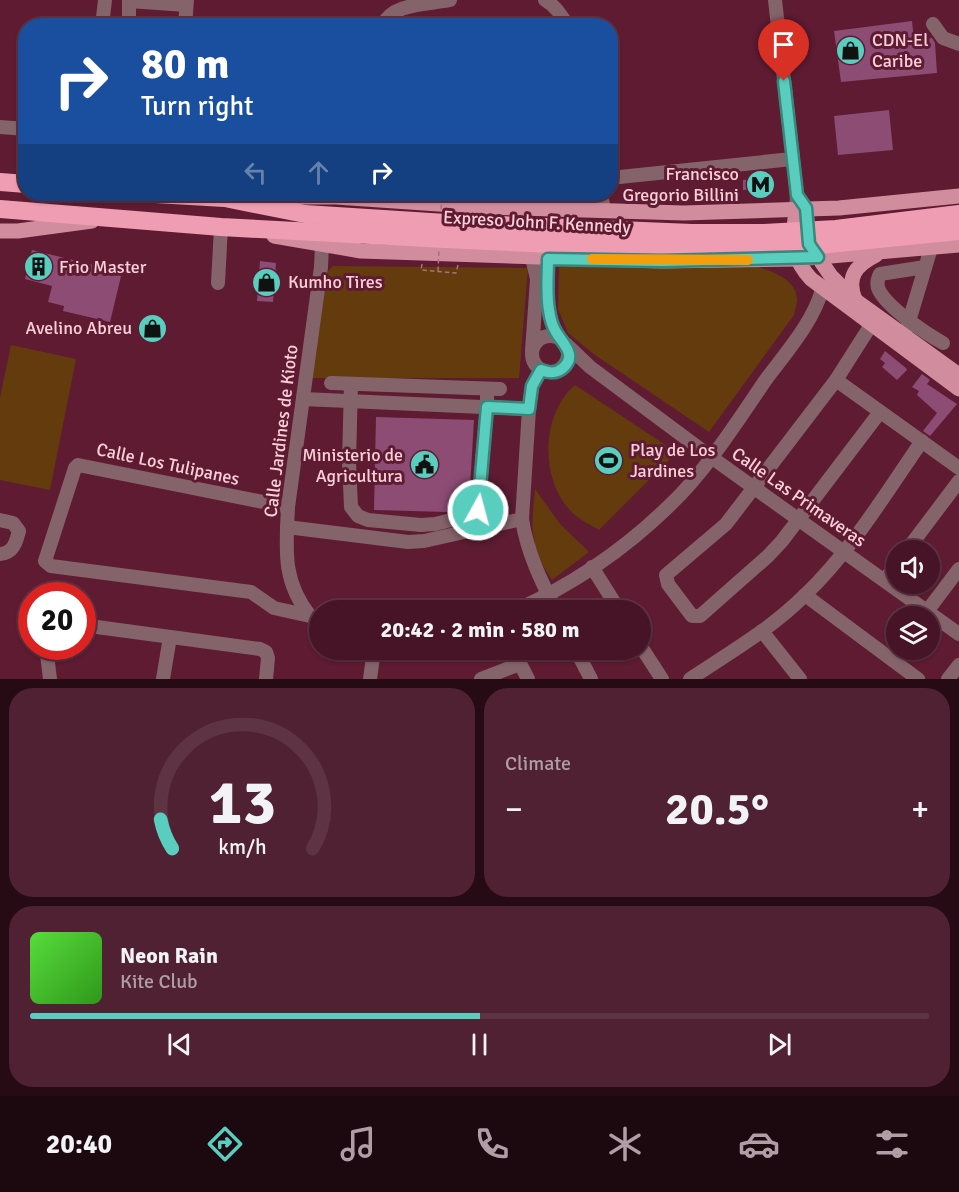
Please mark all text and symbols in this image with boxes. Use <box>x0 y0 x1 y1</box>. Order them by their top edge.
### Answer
pin <box>758 19 809 81</box>
icon: arrive <box>767 28 800 61</box>
place label: CDN-El Caribe <box>872 29 929 72</box>
shop icon: CDN-El Caribe <box>835 34 867 66</box>
text: 80 m <box>141 39 230 90</box>
icon: right <box>42 42 120 120</box>
text: Turn right <box>141 90 254 123</box>
icon: left <box>239 156 272 189</box>
icon: ahead <box>302 156 335 189</box>
icon: right <box>365 156 398 189</box>
place label: Francisco Gregorio Billini <box>623 163 739 206</box>
metro station icon: Francisco Gregorio Billini <box>744 168 776 200</box>
street label: Expreso John F. Kennedy <box>443 206 632 238</box>
building icon: Frio Master <box>22 251 54 283</box>
place label: Frio Master <box>59 256 147 278</box>
shop icon: Kumho Tires <box>251 266 283 298</box>
place label: Kumho Tires <box>288 271 383 293</box>
shop icon: Avelino Abreu <box>137 312 169 344</box>
place label: Avelino Abreu <box>25 317 132 339</box>
street label: Calle Jardines de Kioto <box>259 343 303 519</box>
street label: Calle Los Tulipanes <box>94 438 242 490</box>
place label: Play de Los Jardines <box>630 439 716 482</box>
street label: Calle Las Primaveras <box>728 443 870 552</box>
place label: Ministerio de Agricultura <box>302 444 403 487</box>
sports icon: Play de Los Jardines <box>593 444 625 476</box>
public building icon: Ministerio de Agricultura <box>408 449 440 481</box>
position arrow <box>446 478 510 542</box>
map controls <box>886 540 940 660</box>
button: sound <box>886 540 940 594</box>
speed limit sign: 20 <box>18 582 96 660</box>
button: layers <box>886 606 940 660</box>
text: 20:42 · 2 min · 580 m <box>380 616 580 643</box>
text: Climate <box>505 751 571 776</box>
text: 13 <box>208 764 276 841</box>
text: 20.5° <box>665 782 769 837</box>
text: − <box>505 789 523 830</box>
text: + <box>911 789 929 830</box>
text: km/h <box>218 835 266 861</box>
text: Neon Rain <box>120 942 218 969</box>
text: Kite Club <box>120 969 198 994</box>
icon: previous <box>163 1028 196 1061</box>
icon: pause <box>463 1028 496 1061</box>
icon: next <box>763 1028 796 1061</box>
icon: directions <box>204 1123 246 1165</box>
icon: music <box>337 1123 379 1165</box>
icon: phone <box>471 1123 513 1165</box>
icon: climate <box>604 1123 646 1165</box>
icon: car <box>738 1123 780 1165</box>
icon: filters <box>871 1123 913 1165</box>
text: 20:40 <box>46 1128 112 1161</box>

